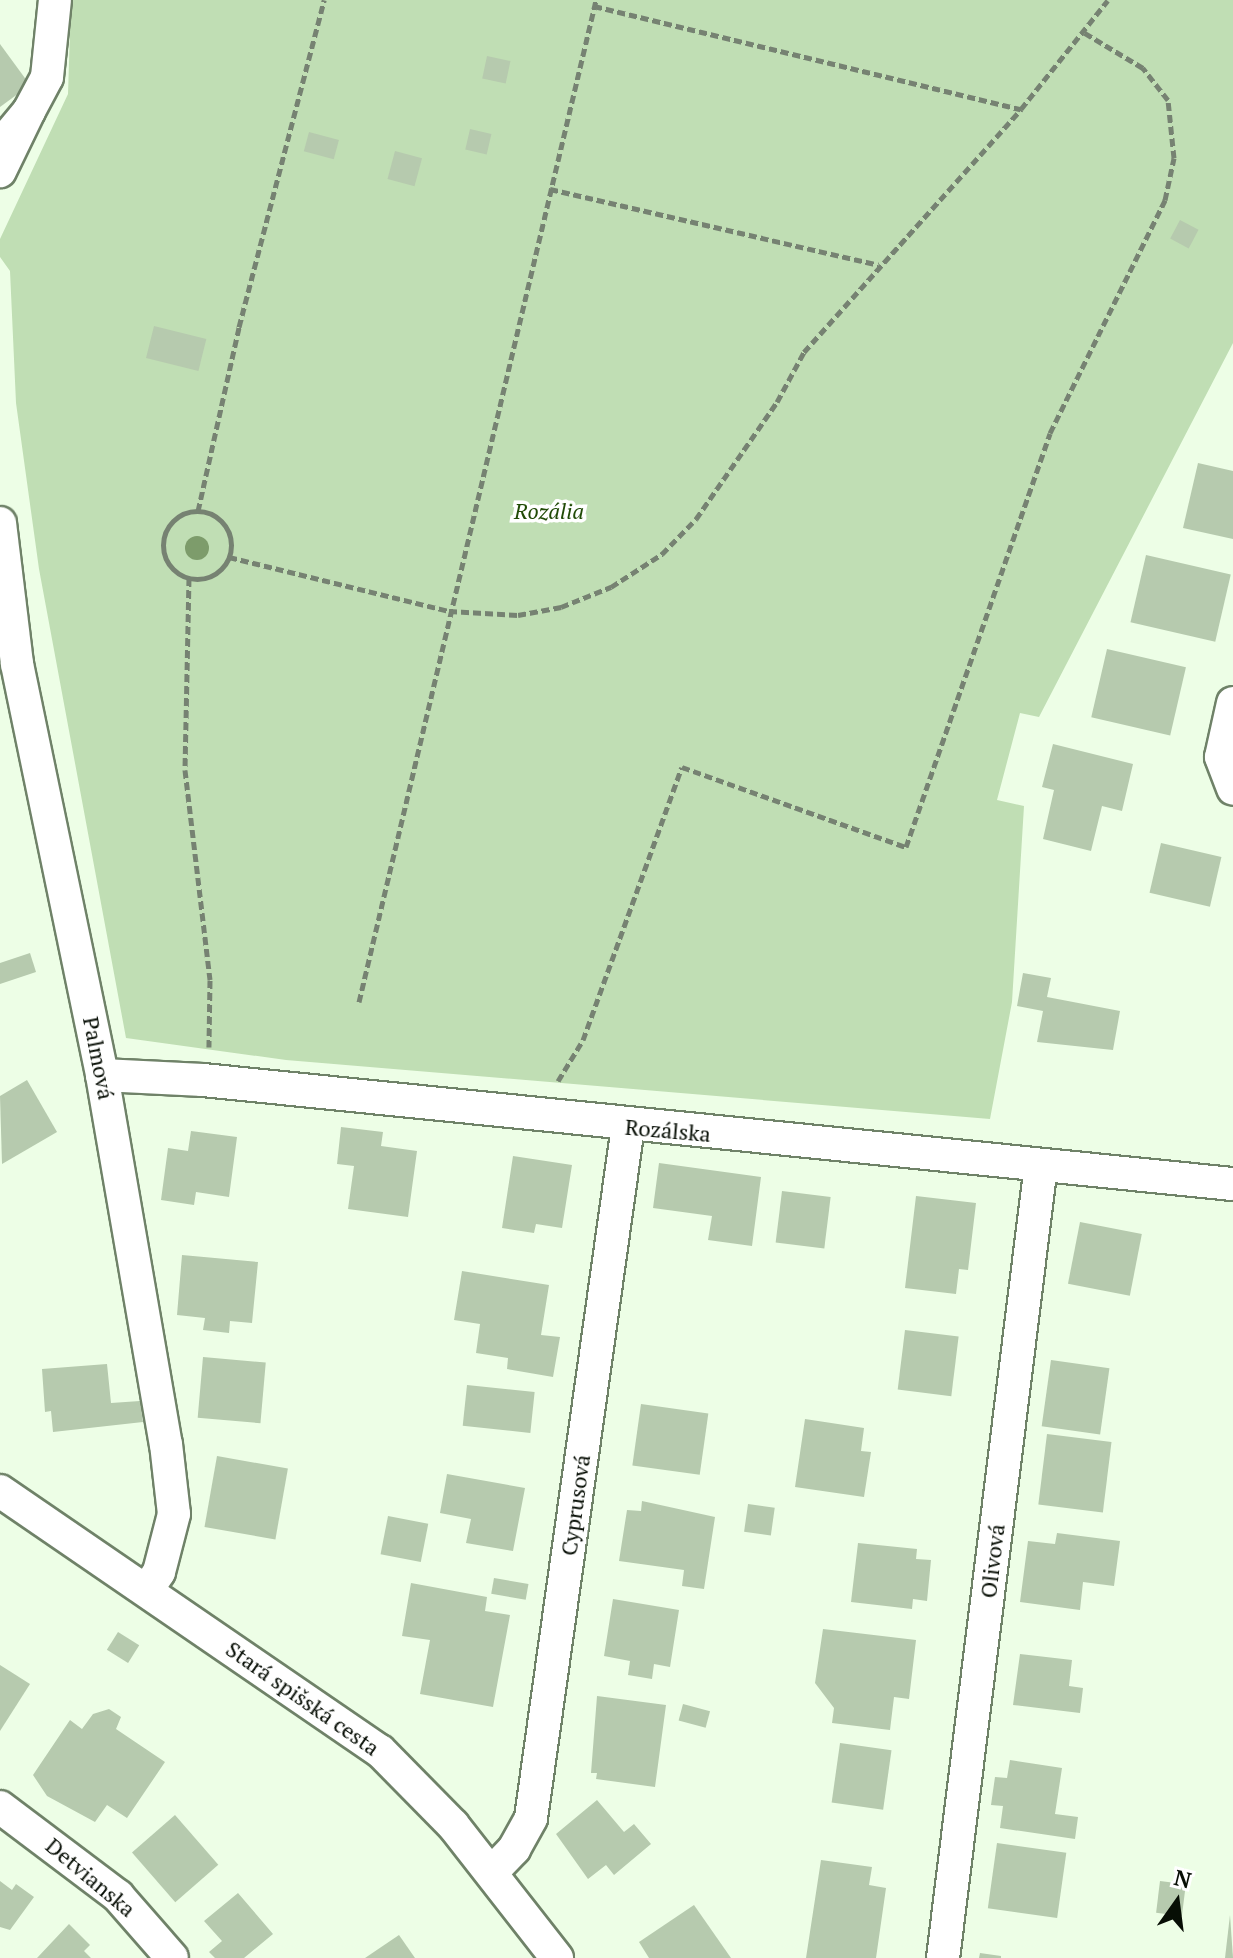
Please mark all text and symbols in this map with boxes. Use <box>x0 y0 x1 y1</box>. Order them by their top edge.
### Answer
park label: Rozália <box>514 498 584 524</box>
street label: Palmová <box>78 1014 120 1102</box>
street label: Rozálska <box>624 1113 712 1147</box>
street label: Cyprusová <box>555 1453 595 1557</box>
street label: Olivová <box>974 1523 1010 1599</box>
street label: Stará spišská cesta <box>221 1635 385 1761</box>
street label: Detvianska <box>41 1832 141 1922</box>
north arrow <box>1137 1862 1217 1942</box>
text: N <box>1171 1862 1195 1894</box>

